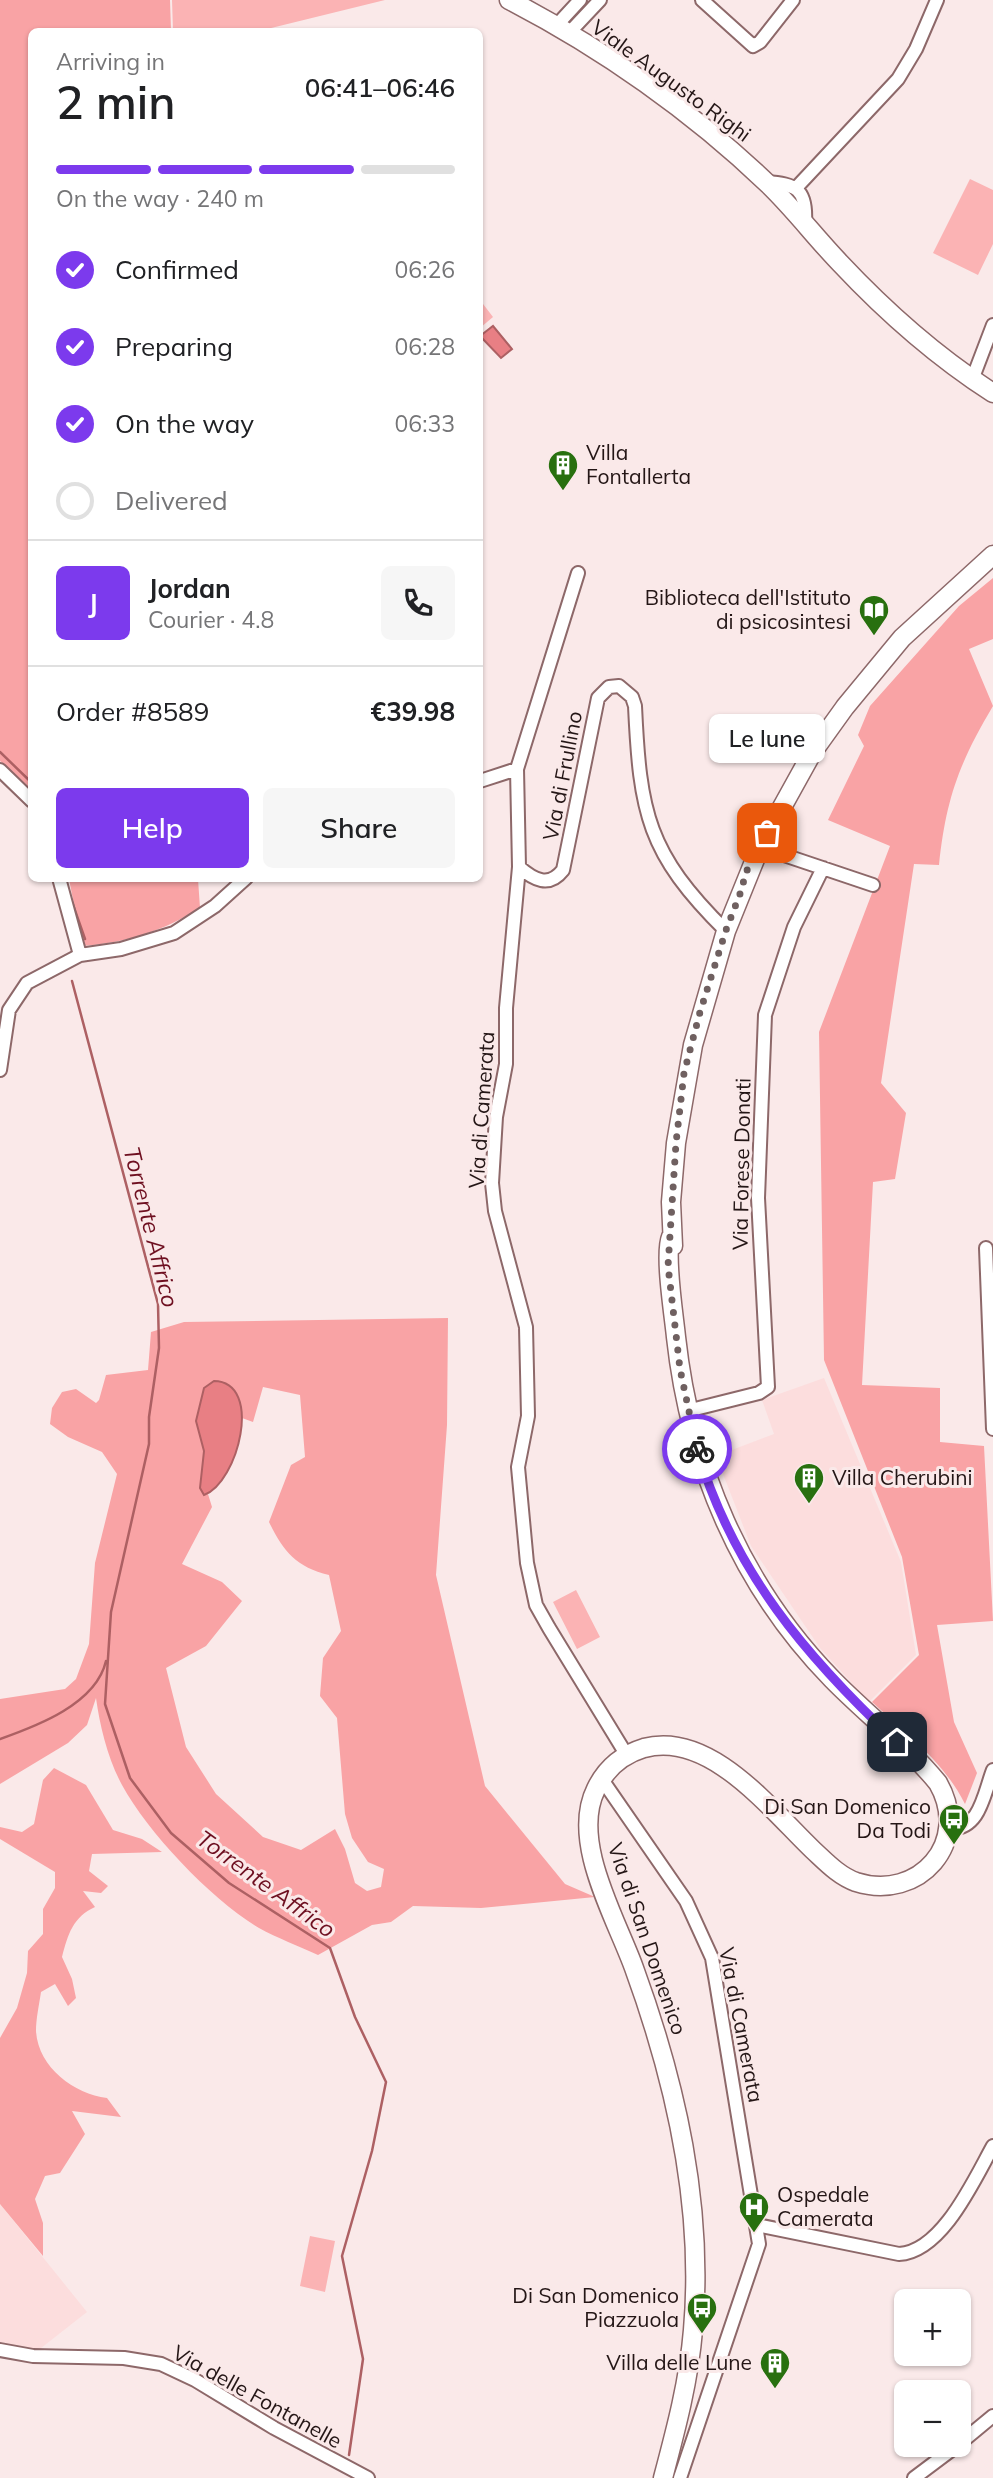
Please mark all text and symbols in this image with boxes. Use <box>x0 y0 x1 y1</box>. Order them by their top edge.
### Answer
street label: Viale Augusto Righi <box>587 14 756 147</box>
text: Arriving in <box>56 47 165 76</box>
text: 06:41–06:46 <box>305 71 455 104</box>
text: 2 min <box>56 73 175 131</box>
text: On the way · 240 m <box>56 184 264 213</box>
icon: check <box>56 251 94 289</box>
text: Confirmed <box>115 253 239 286</box>
text: 06:26 <box>395 255 455 284</box>
icon: check <box>56 328 94 366</box>
text: Preparing <box>115 330 233 363</box>
text: 06:28 <box>395 332 455 361</box>
icon: check <box>56 405 94 443</box>
text: On the way <box>115 407 254 440</box>
text: 06:33 <box>395 409 455 438</box>
place label: Villa Fontallerta <box>586 439 691 489</box>
building icon: Villa Fontallerta <box>546 448 580 492</box>
text: Delivered <box>115 484 228 517</box>
button: phone <box>381 566 455 640</box>
text: Jordan <box>148 572 231 605</box>
place label: Biblioteca dell'Istituto di psicosintesi <box>645 584 851 634</box>
text: J <box>88 587 98 620</box>
library icon: Biblioteca dell'Istituto di psicosintesi <box>857 593 891 637</box>
text: Courier · 4.8 <box>148 605 274 634</box>
text: Order #8589 <box>56 695 209 728</box>
text: €39.98 <box>371 695 455 728</box>
street label: Via di Frullino <box>537 709 587 843</box>
callout: Le lune <box>709 714 825 763</box>
text: Le lune <box>729 724 805 753</box>
button: Help <box>56 788 249 868</box>
button: Share <box>263 788 455 868</box>
pin <box>737 803 797 863</box>
icon: bag <box>748 814 786 852</box>
street label: Via di Camerata <box>463 1031 499 1189</box>
street label: Via Forese Donati <box>726 1078 756 1250</box>
water label: Torrente Affrico <box>118 1144 185 1310</box>
courier <box>662 1414 732 1484</box>
icon: bike <box>678 1430 716 1468</box>
building icon: Villa Cherubini <box>792 1461 826 1505</box>
place label: Villa Cherubini <box>832 1464 972 1490</box>
pin <box>867 1712 927 1772</box>
icon: home <box>878 1723 916 1761</box>
place label: Di San Domenico Da Todi <box>764 1793 931 1843</box>
bus stop icon: Di San Domenico Da Todi <box>937 1802 971 1846</box>
water label: Torrente Affrico <box>191 1824 341 1944</box>
street label: Via di San Domenico <box>603 1839 693 2038</box>
street label: Via di Camerata <box>714 1945 770 2105</box>
place label: Ospedale Camerata <box>777 2181 874 2231</box>
hospital icon: Ospedale Camerata <box>737 2190 771 2234</box>
place label: Di San Domenico Piazzuola <box>512 2282 679 2332</box>
map controls <box>894 2289 971 2457</box>
button: + <box>894 2289 971 2366</box>
bus stop icon: Di San Domenico Piazzuola <box>685 2291 719 2335</box>
street label: Via delle Fontanelle <box>168 2339 347 2453</box>
building icon: Villa delle Lune <box>758 2346 792 2390</box>
place label: Villa delle Lune <box>606 2349 752 2375</box>
button: − <box>894 2380 971 2457</box>

